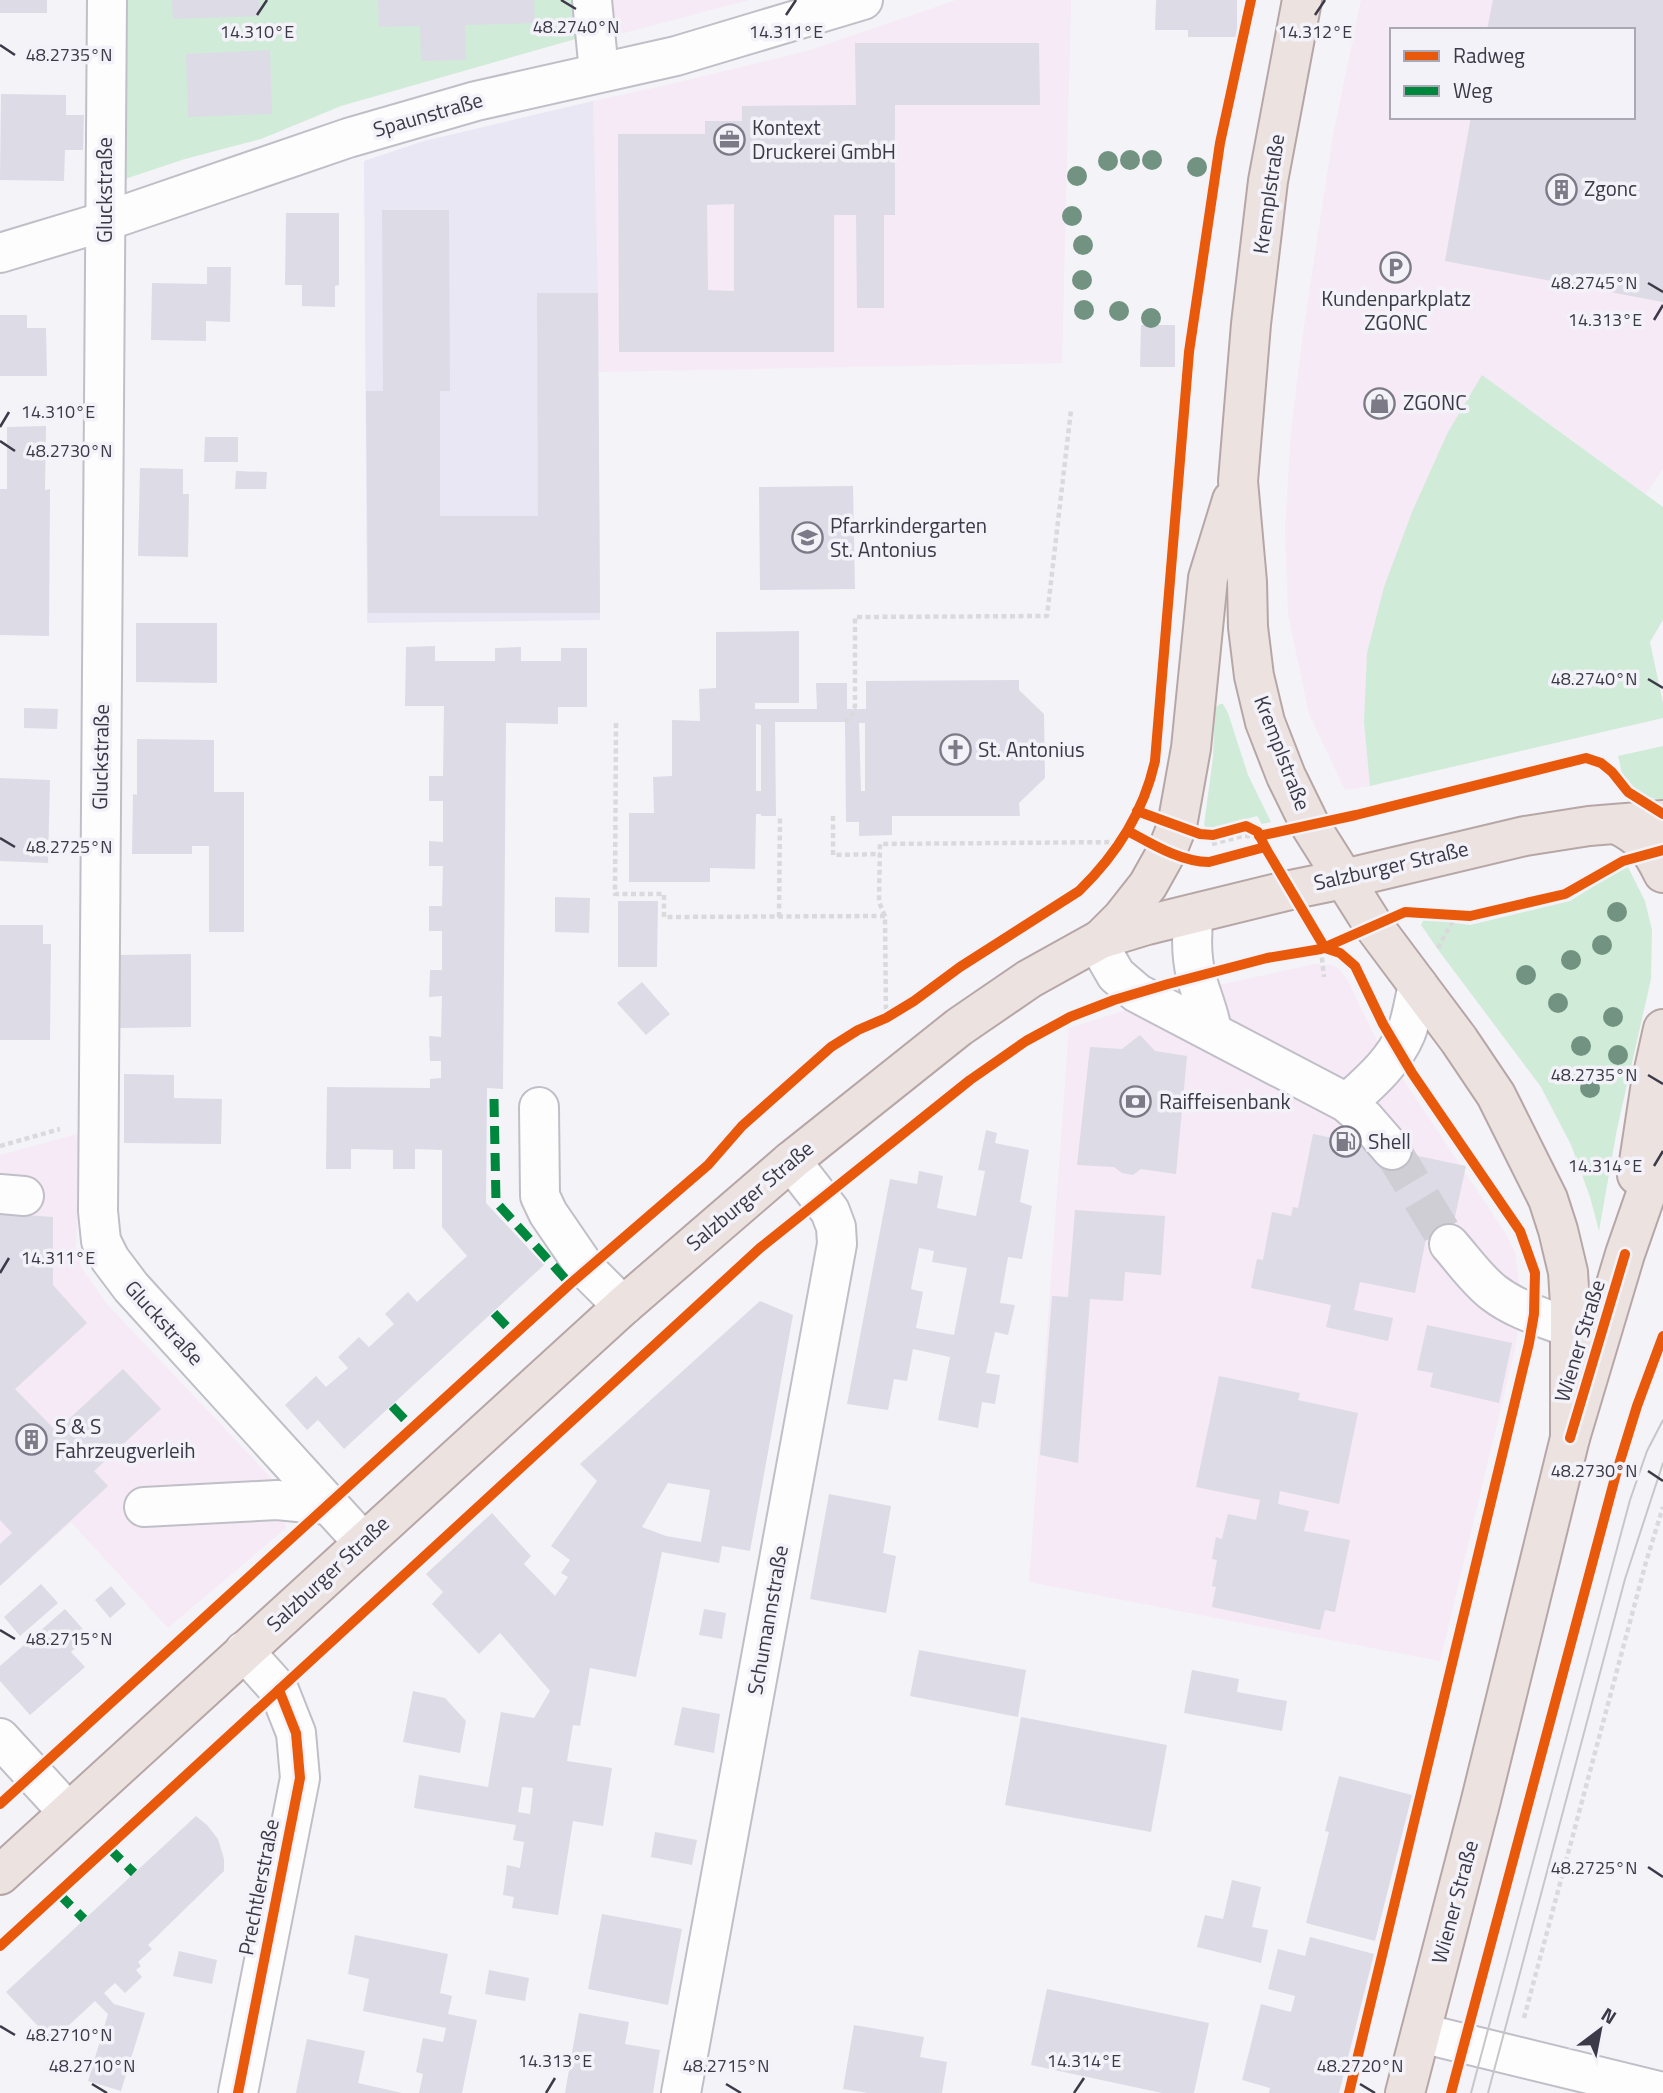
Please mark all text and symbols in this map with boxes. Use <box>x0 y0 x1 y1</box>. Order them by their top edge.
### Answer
text: 48.2740°N <box>533 13 619 40</box>
text: 14.310°E <box>220 18 294 45</box>
text: 14.311°E <box>749 18 823 45</box>
text: 14.312°E <box>1278 18 1352 45</box>
legend <box>1390 28 1635 119</box>
text: Radweg <box>1453 39 1525 71</box>
text: 48.2735°N <box>26 41 112 68</box>
text: Weg <box>1453 74 1493 106</box>
street label: Spaunstraße <box>369 83 486 145</box>
place label: Kontext Druckerei GmbH <box>752 111 896 167</box>
office icon: Kontext Druckerei GmbH <box>712 123 746 157</box>
street label: Kremplstraße <box>1244 132 1292 256</box>
street label: Gluckstraße <box>88 137 120 243</box>
building icon: Zgonc <box>1544 172 1578 206</box>
place label: Zgonc <box>1584 172 1637 204</box>
parking icon: Kundenparkplatz ZGONC <box>1379 250 1413 284</box>
text: 48.2745°N <box>1551 269 1637 296</box>
place label: Kundenparkplatz ZGONC <box>1321 282 1471 338</box>
text: 14.313°E <box>1568 306 1642 333</box>
shop icon: ZGONC <box>1363 386 1397 420</box>
place label: ZGONC <box>1403 386 1467 418</box>
text: 14.310°E <box>21 398 95 425</box>
text: 48.2730°N <box>26 437 112 464</box>
place label: Pfarrkindergarten St. Antonius <box>830 509 987 565</box>
school or university icon: Pfarrkindergarten St. Antonius <box>790 521 824 555</box>
text: 48.2740°N <box>1551 665 1637 692</box>
street label: Kremplstraße <box>1246 691 1319 815</box>
street label: Gluckstraße <box>83 704 117 810</box>
church icon: St. Antonius <box>938 733 972 767</box>
place label: St. Antonius <box>978 733 1085 765</box>
street label: Salzburger Straße <box>1310 832 1471 898</box>
text: 48.2725°N <box>26 833 112 860</box>
text: 48.2735°N <box>1551 1061 1637 1088</box>
bank icon: Raiffeisenbank <box>1119 1085 1153 1119</box>
place label: Raiffeisenbank <box>1159 1085 1291 1117</box>
fuel station icon: Shell <box>1328 1125 1362 1159</box>
place label: Shell <box>1368 1125 1411 1157</box>
street label: Salzburger Straße <box>679 1132 820 1258</box>
text: 14.314°E <box>1568 1152 1642 1179</box>
text: 14.311°E <box>21 1244 95 1271</box>
street label: Gluckstraße <box>117 1272 212 1372</box>
street label: Wiener Straße <box>1545 1275 1613 1406</box>
place label: S & S Fahrzeugverleih <box>55 1410 196 1466</box>
building icon: S & S Fahrzeugverleih <box>15 1422 49 1456</box>
text: 48.2730°N <box>1551 1457 1637 1484</box>
street label: Salzburger Straße <box>259 1508 396 1639</box>
street label: Schumannstraße <box>738 1543 796 1697</box>
text: 48.2715°N <box>26 1625 112 1652</box>
street label: Prechtlerstraße <box>229 1816 287 1958</box>
street label: Wiener Straße <box>1422 1836 1486 1967</box>
text: 48.2725°N <box>1551 1854 1637 1881</box>
north arrow <box>1565 1995 1635 2065</box>
text: N <box>1596 1999 1623 2031</box>
text: 48.2710°N <box>26 2021 112 2048</box>
text: 14.313°E <box>518 2047 592 2074</box>
text: 14.314°E <box>1047 2047 1121 2074</box>
text: 48.2710°N <box>49 2052 135 2079</box>
text: 48.2715°N <box>683 2052 769 2079</box>
text: 48.2720°N <box>1317 2052 1403 2079</box>

